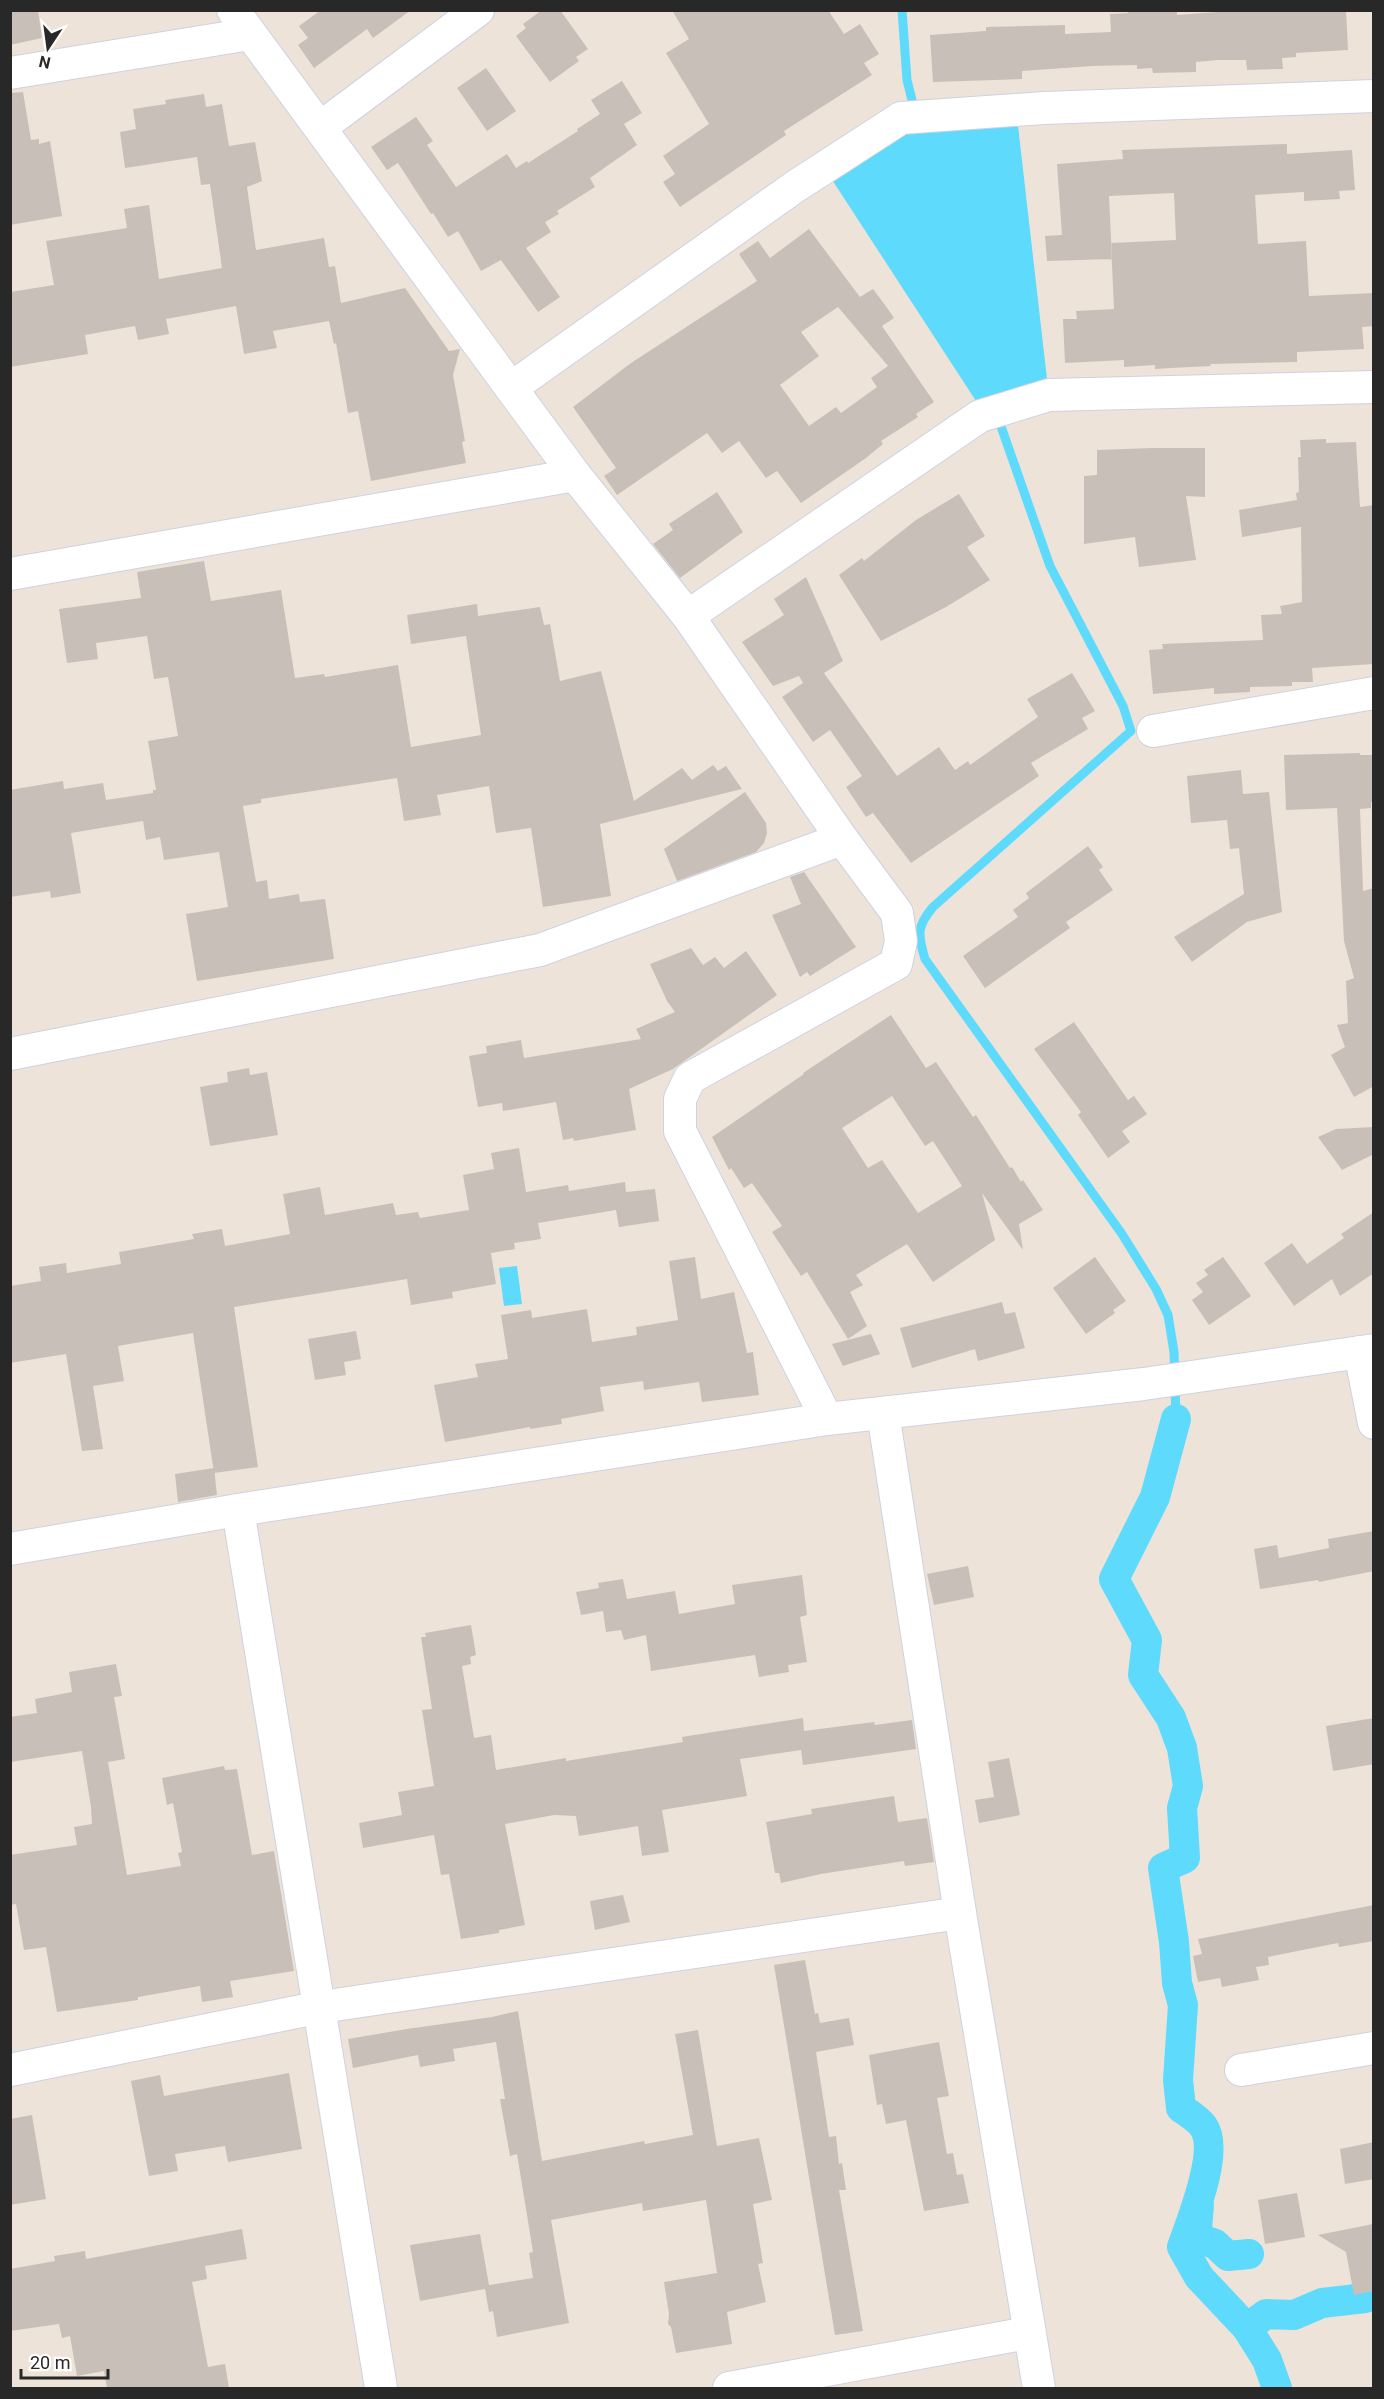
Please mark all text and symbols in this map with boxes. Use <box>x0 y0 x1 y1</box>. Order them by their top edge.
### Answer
north arrow <box>18 18 78 78</box>
text: N <box>37 52 52 73</box>
scale bar <box>21 2342 108 2380</box>
text: 20 m <box>30 2352 70 2373</box>

